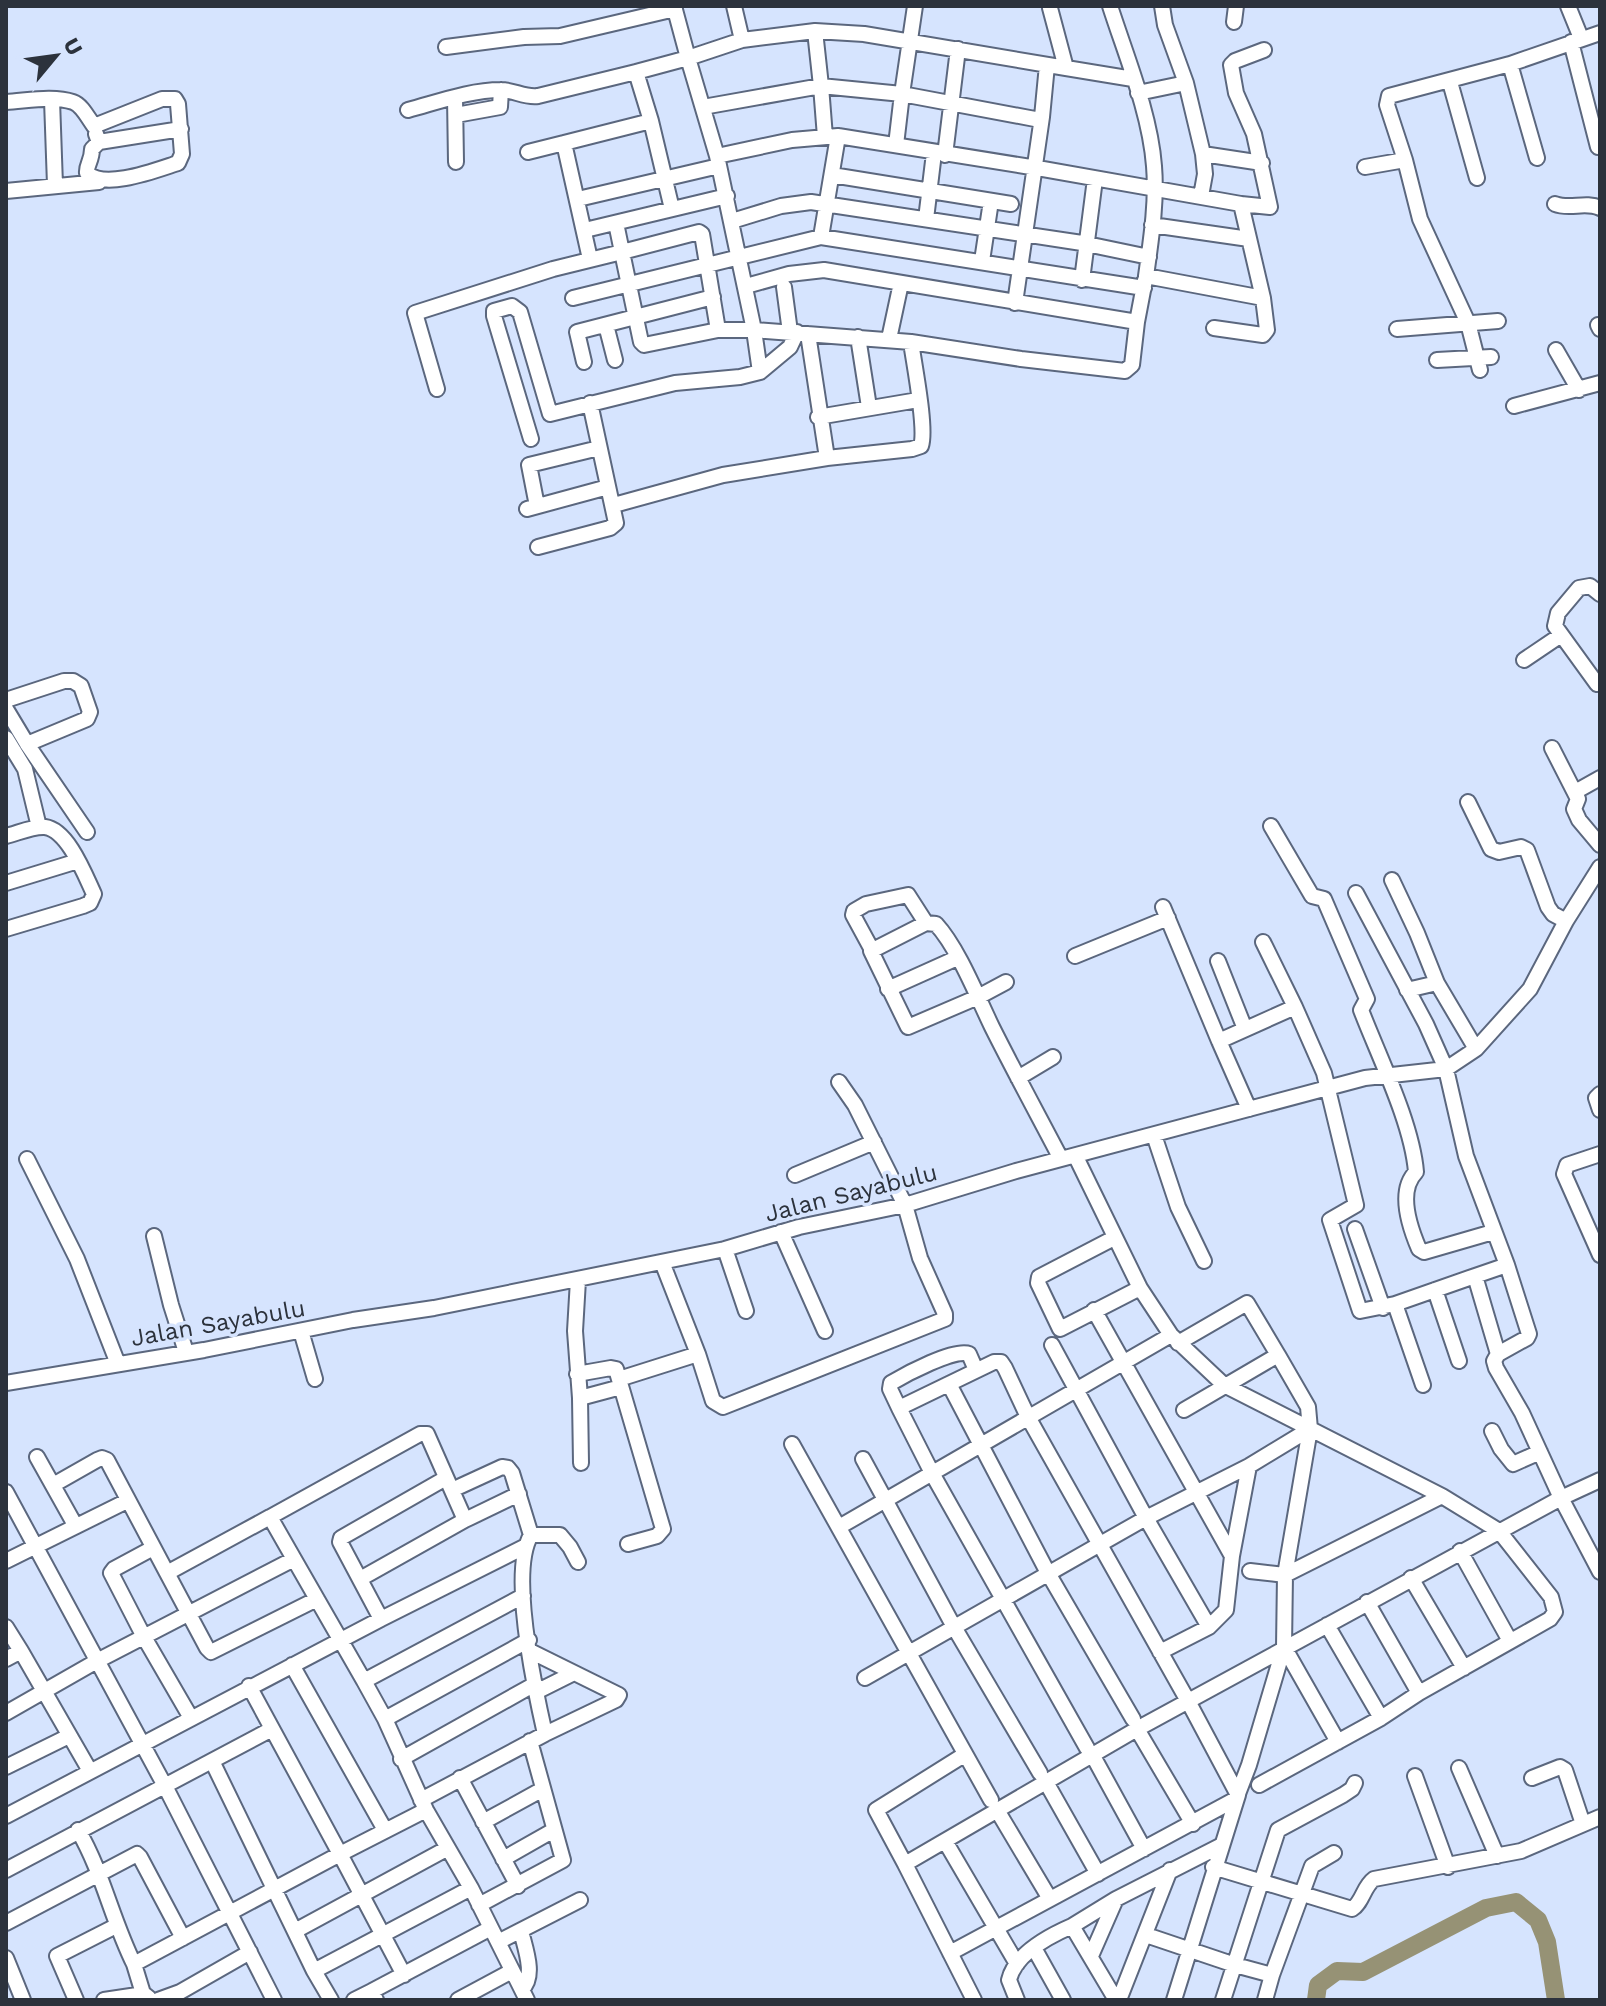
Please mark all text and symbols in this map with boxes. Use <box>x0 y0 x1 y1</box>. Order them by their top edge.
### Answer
north arrow <box>16 16 96 96</box>
text: U <box>58 34 88 59</box>
street label: Jalan Sayabulu <box>762 1158 940 1228</box>
street label: Jalan Sayabulu <box>129 1294 307 1352</box>

